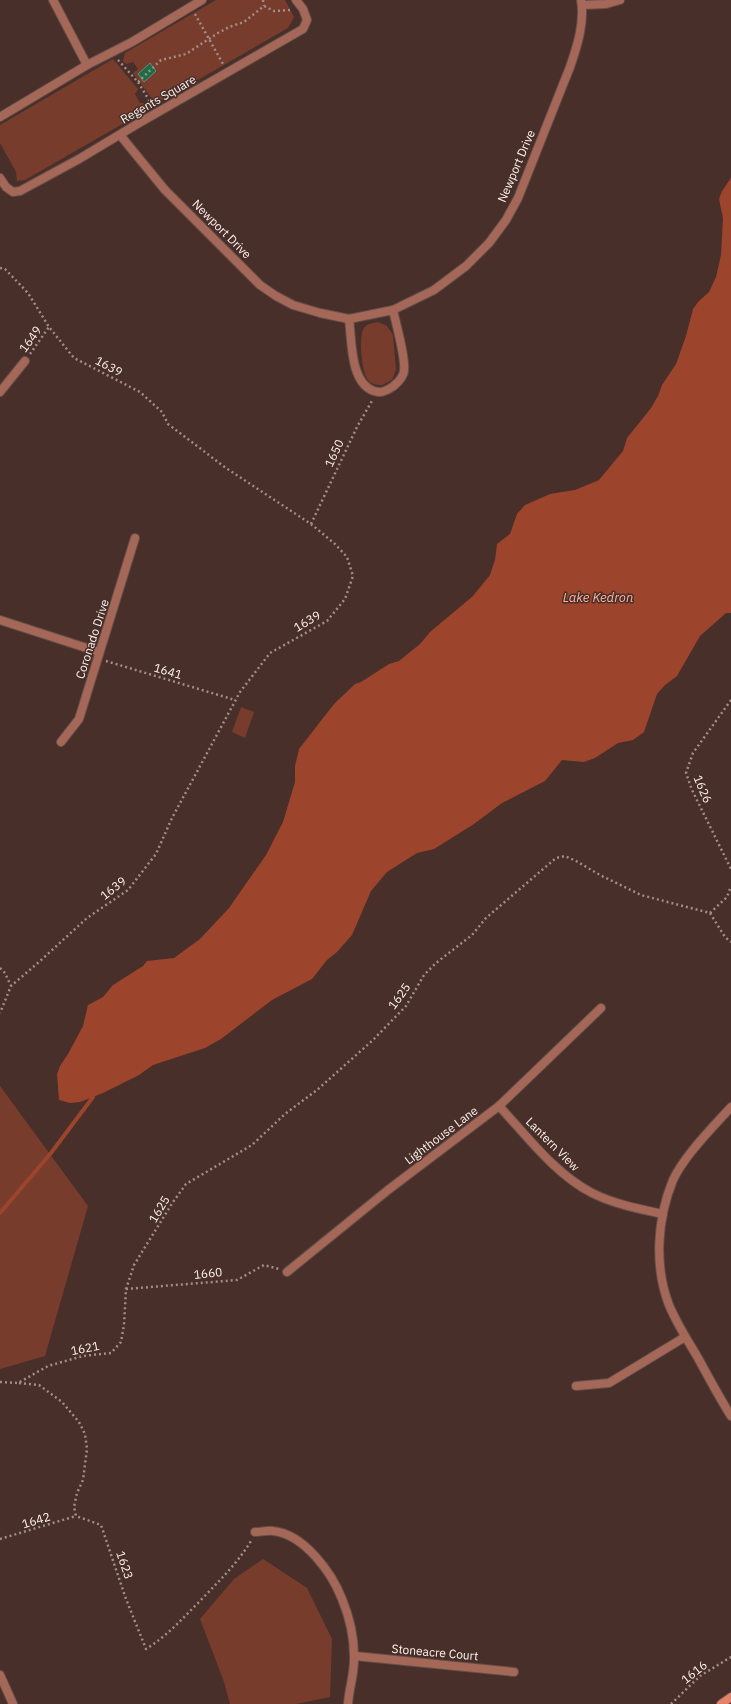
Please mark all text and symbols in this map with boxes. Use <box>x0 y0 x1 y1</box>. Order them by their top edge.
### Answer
street label: Regents Square <box>118 71 199 127</box>
street label: Newport Drive <box>494 127 538 204</box>
street label: Newport Drive <box>189 196 255 262</box>
street label: 1649 <box>15 323 45 355</box>
street label: 1639 <box>93 353 125 379</box>
street label: 1650 <box>321 437 347 469</box>
water label: Lake Kedron <box>563 589 633 606</box>
street label: Coronado Drive <box>72 597 112 681</box>
street label: 1639 <box>291 607 323 635</box>
street label: 1641 <box>152 660 184 682</box>
street label: 1626 <box>690 773 716 805</box>
street label: 1639 <box>97 873 129 903</box>
street label: 1625 <box>384 980 414 1012</box>
street label: Lighthouse Lane <box>401 1102 481 1167</box>
street label: Lantern View <box>523 1114 583 1174</box>
street label: 1625 <box>145 1193 173 1225</box>
street label: 1660 <box>193 1264 223 1282</box>
street label: 1621 <box>69 1338 101 1358</box>
street label: 1642 <box>20 1509 52 1531</box>
street label: 1623 <box>113 1549 137 1581</box>
street label: Stoneacre Court <box>391 1641 479 1663</box>
street label: 1616 <box>678 1657 710 1687</box>

